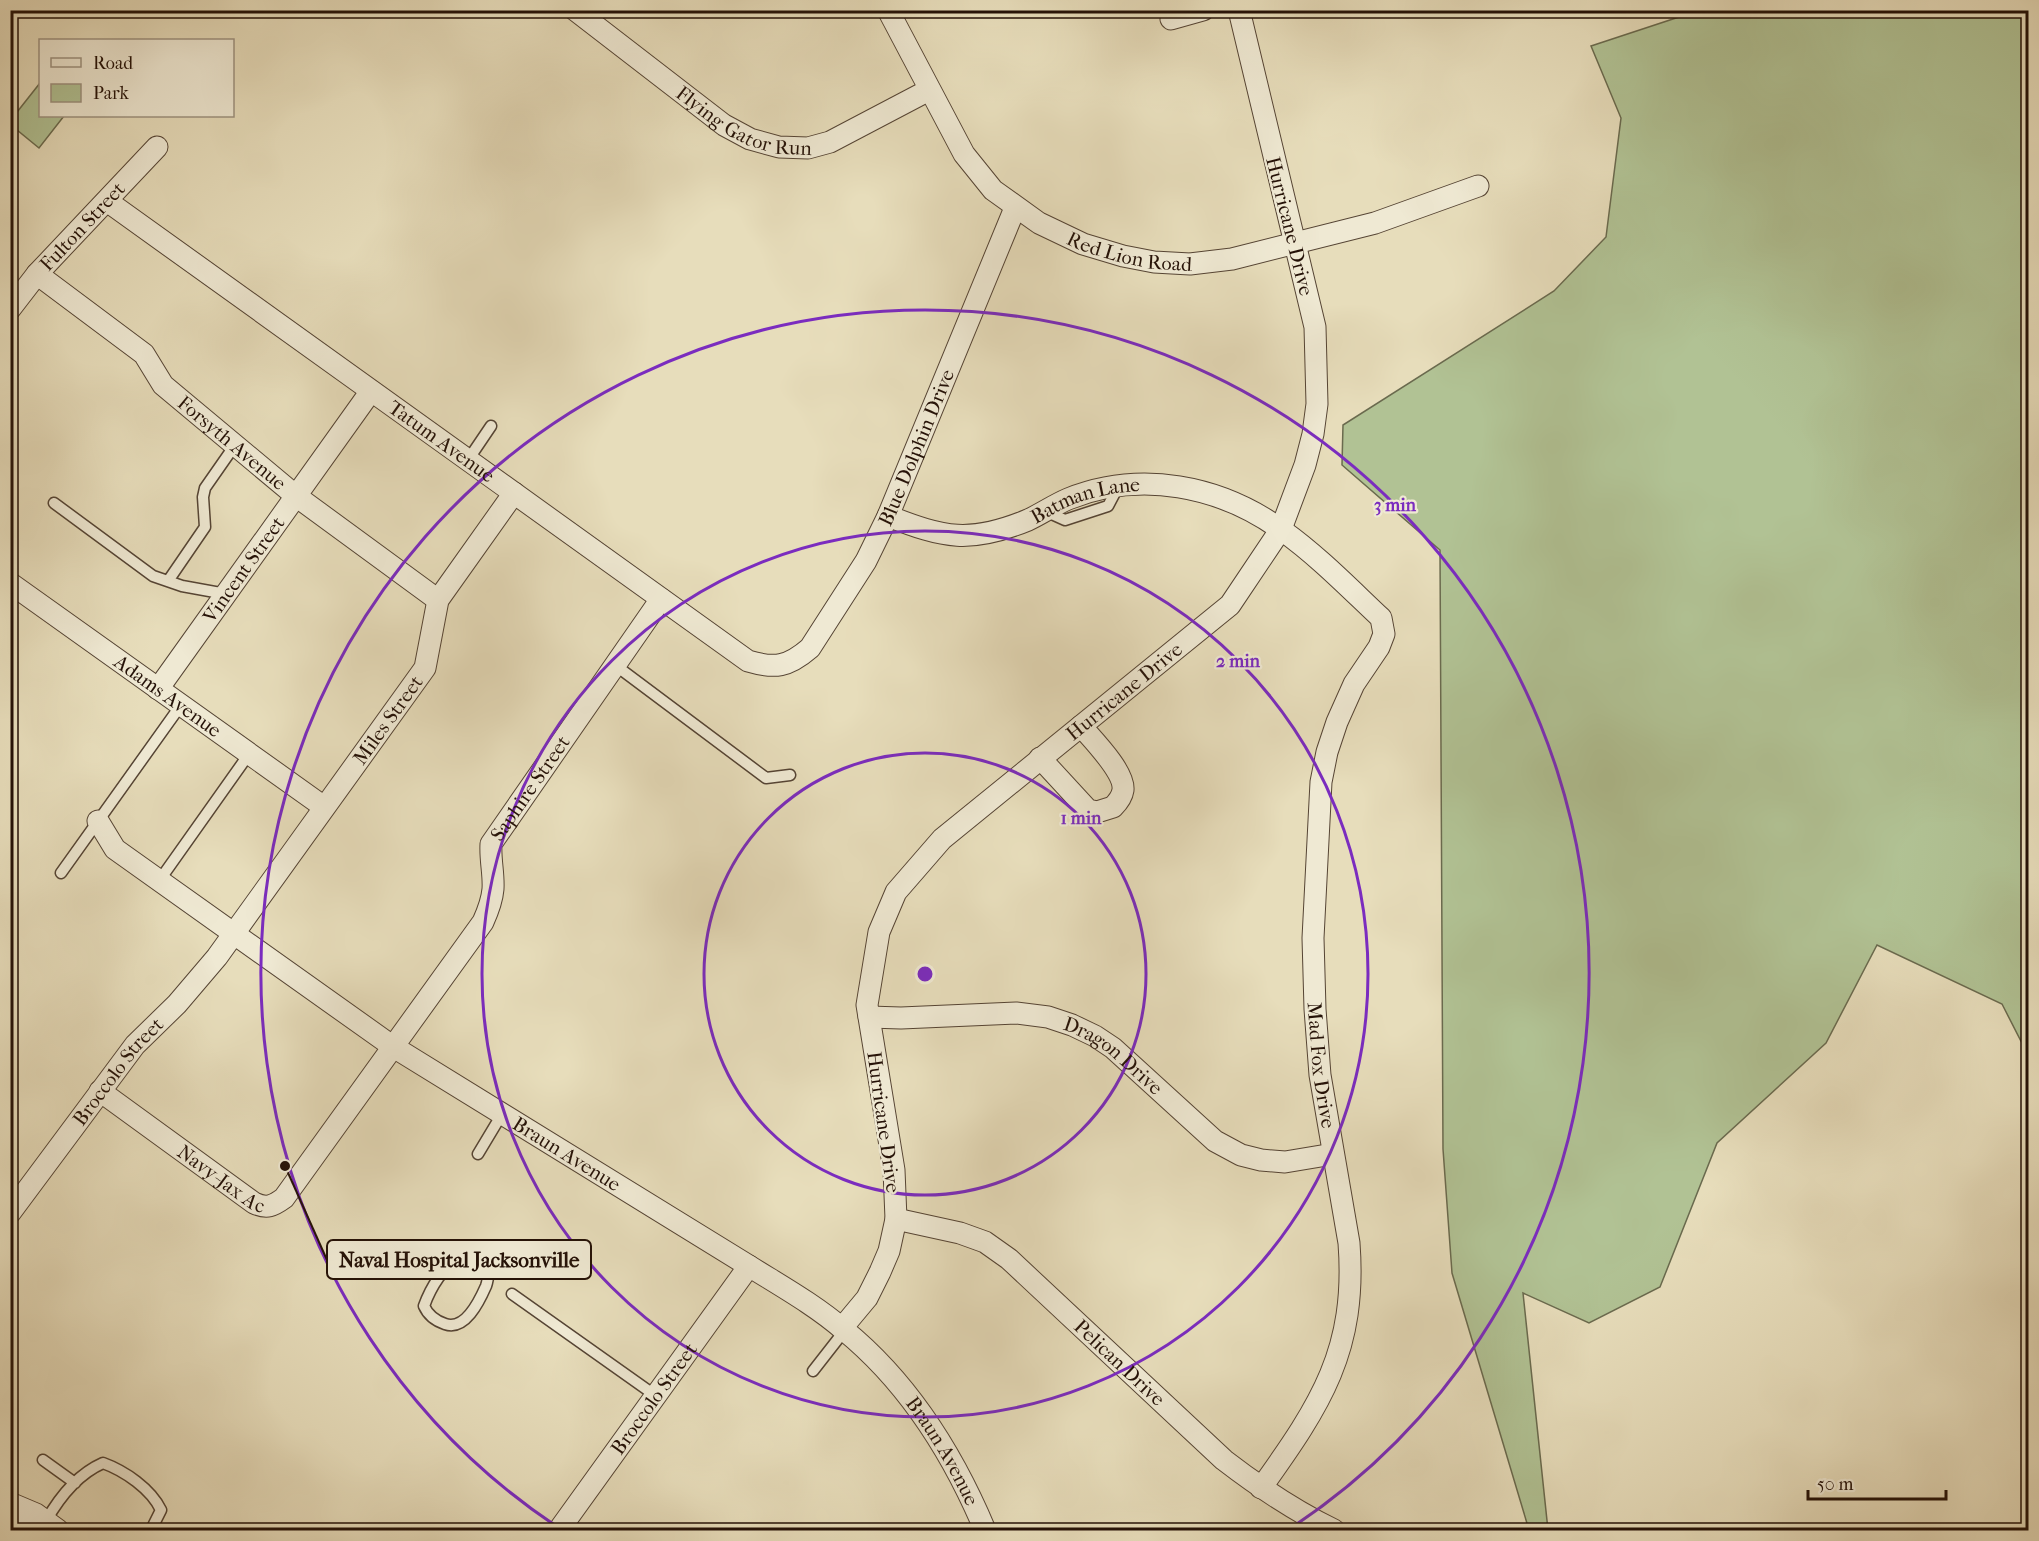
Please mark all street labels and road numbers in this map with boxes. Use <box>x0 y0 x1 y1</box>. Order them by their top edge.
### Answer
street label: Flying Gator Run <box>672 81 813 160</box>
street label: Hurricane Drive <box>1261 154 1318 298</box>
street label: Fulton Street <box>35 177 130 276</box>
street label: Red Lion Road <box>1063 227 1194 276</box>
street label: Blue Dolphin Drive <box>874 366 959 530</box>
street label: Forsyth Avenue <box>173 391 291 495</box>
street label: Tatum Avenue <box>384 396 499 487</box>
street label: Batman Lane <box>1027 473 1140 529</box>
street label: Vincent Street <box>198 512 290 628</box>
street label: Hurricane Drive <box>1062 638 1187 745</box>
street label: Adams Avenue <box>109 650 226 742</box>
street label: Miles Street <box>348 671 428 769</box>
street label: Saphire Street <box>486 731 575 845</box>
street label: Mad Fox Drive <box>1303 1001 1340 1130</box>
street label: Dragon Drive <box>1061 1012 1167 1100</box>
street label: Broccolo Street <box>68 1013 168 1130</box>
street label: Hurricane Drive <box>862 1050 905 1194</box>
street label: Braun Avenue <box>508 1112 625 1196</box>
street label: Navy-Jax Ac <box>173 1140 267 1218</box>
street label: Pelican Drive <box>1069 1315 1169 1411</box>
street label: Broccolo Street <box>606 1339 702 1459</box>
street label: Braun Avenue <box>901 1392 983 1509</box>

